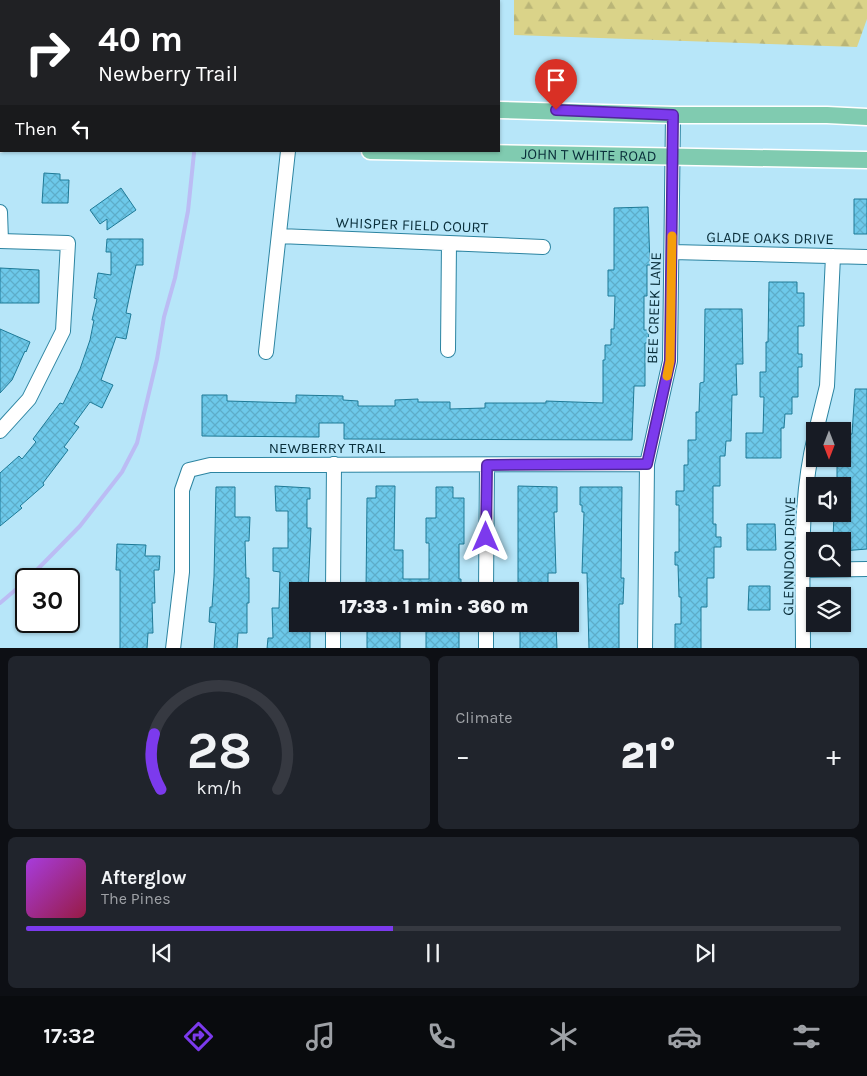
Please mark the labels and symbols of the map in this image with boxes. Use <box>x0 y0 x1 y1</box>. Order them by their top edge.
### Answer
pin <box>535 59 577 110</box>
street label: JOHN T WHITE ROAD <box>521 145 657 165</box>
street label: WHISPER FIELD COURT <box>335 213 489 237</box>
street label: GLADE OAKS DRIVE <box>706 228 834 248</box>
street label: BEE CREEK LANE <box>643 252 665 364</box>
north arrow <box>806 422 851 468</box>
street label: NEWBERRY TRAIL <box>269 439 385 457</box>
street label: GLENNDON DRIVE <box>779 496 799 616</box>
position arrow <box>459 510 511 562</box>
speed limit sign: 30 <box>15 568 80 633</box>

